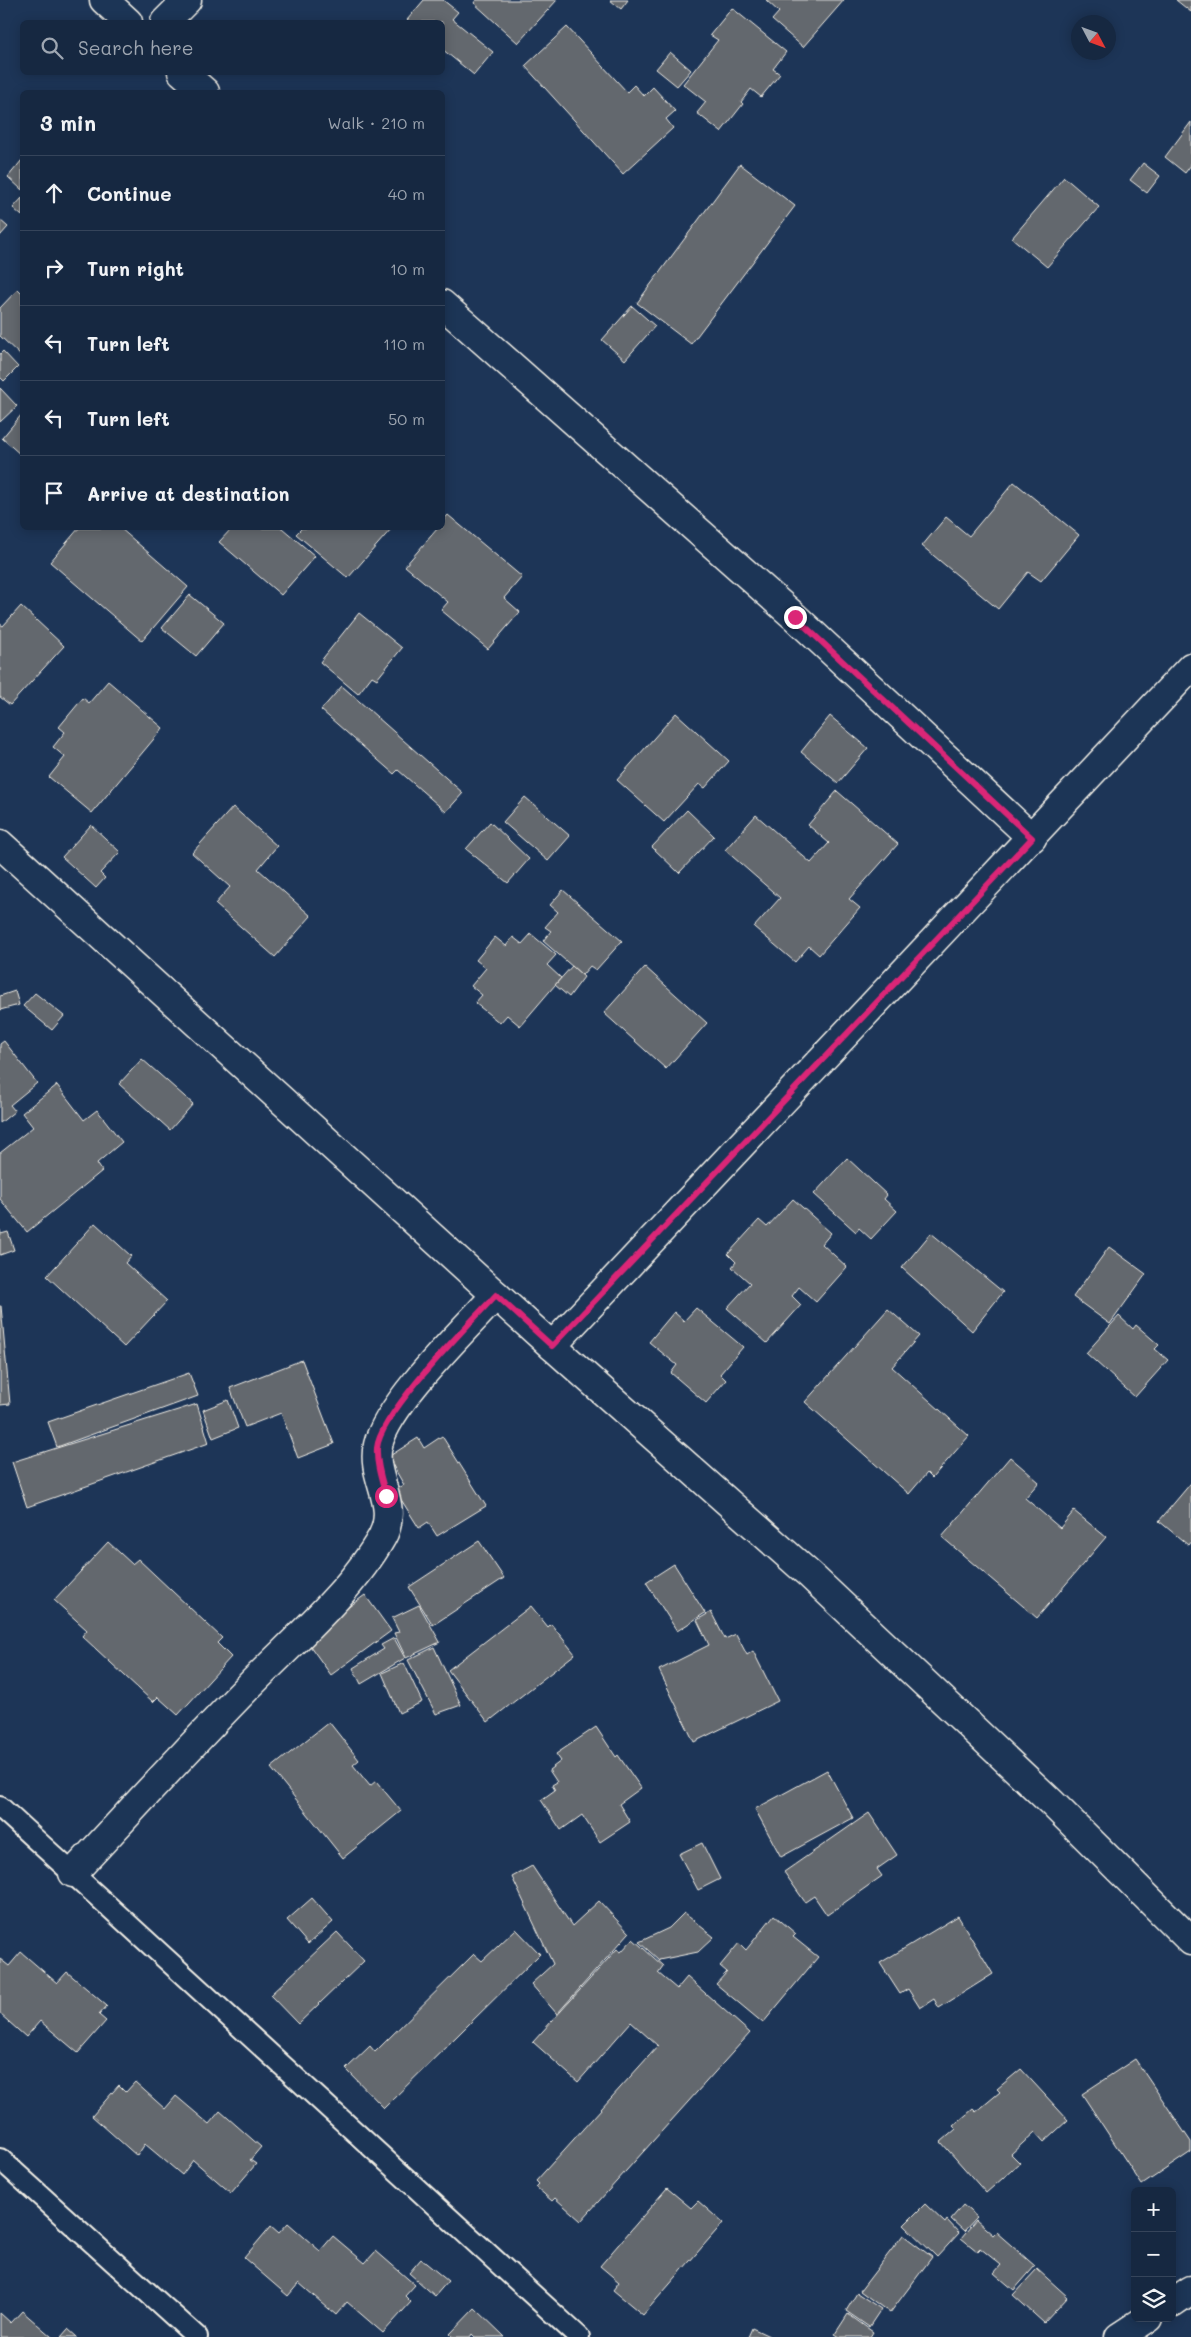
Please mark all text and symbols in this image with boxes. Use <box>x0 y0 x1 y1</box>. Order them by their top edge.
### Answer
north arrow <box>1071 15 1116 60</box>
search box <box>20 20 445 75</box>
icon: search <box>38 34 66 62</box>
text: Search here <box>78 35 194 60</box>
text: 3 min <box>40 109 96 136</box>
text: Walk · 210 m <box>327 112 425 133</box>
icon: ahead <box>40 179 68 207</box>
text: Continue <box>87 181 172 206</box>
text: 40 m <box>388 183 425 204</box>
icon: right <box>40 254 68 282</box>
text: Turn right <box>87 256 184 281</box>
text: 10 m <box>390 258 425 279</box>
icon: left <box>40 329 68 357</box>
text: Turn left <box>87 331 170 356</box>
text: 110 m <box>383 333 425 354</box>
icon: left <box>40 404 68 432</box>
text: Turn left <box>87 406 170 431</box>
text: 50 m <box>388 408 425 429</box>
icon: arrive <box>40 479 68 507</box>
text: Arrive at destination <box>87 481 290 506</box>
route end <box>784 606 807 629</box>
route start <box>375 1485 398 1508</box>
map controls <box>1131 2187 1176 2322</box>
button: + <box>1131 2187 1176 2232</box>
button: − <box>1131 2232 1176 2277</box>
button: layers <box>1131 2277 1176 2322</box>

